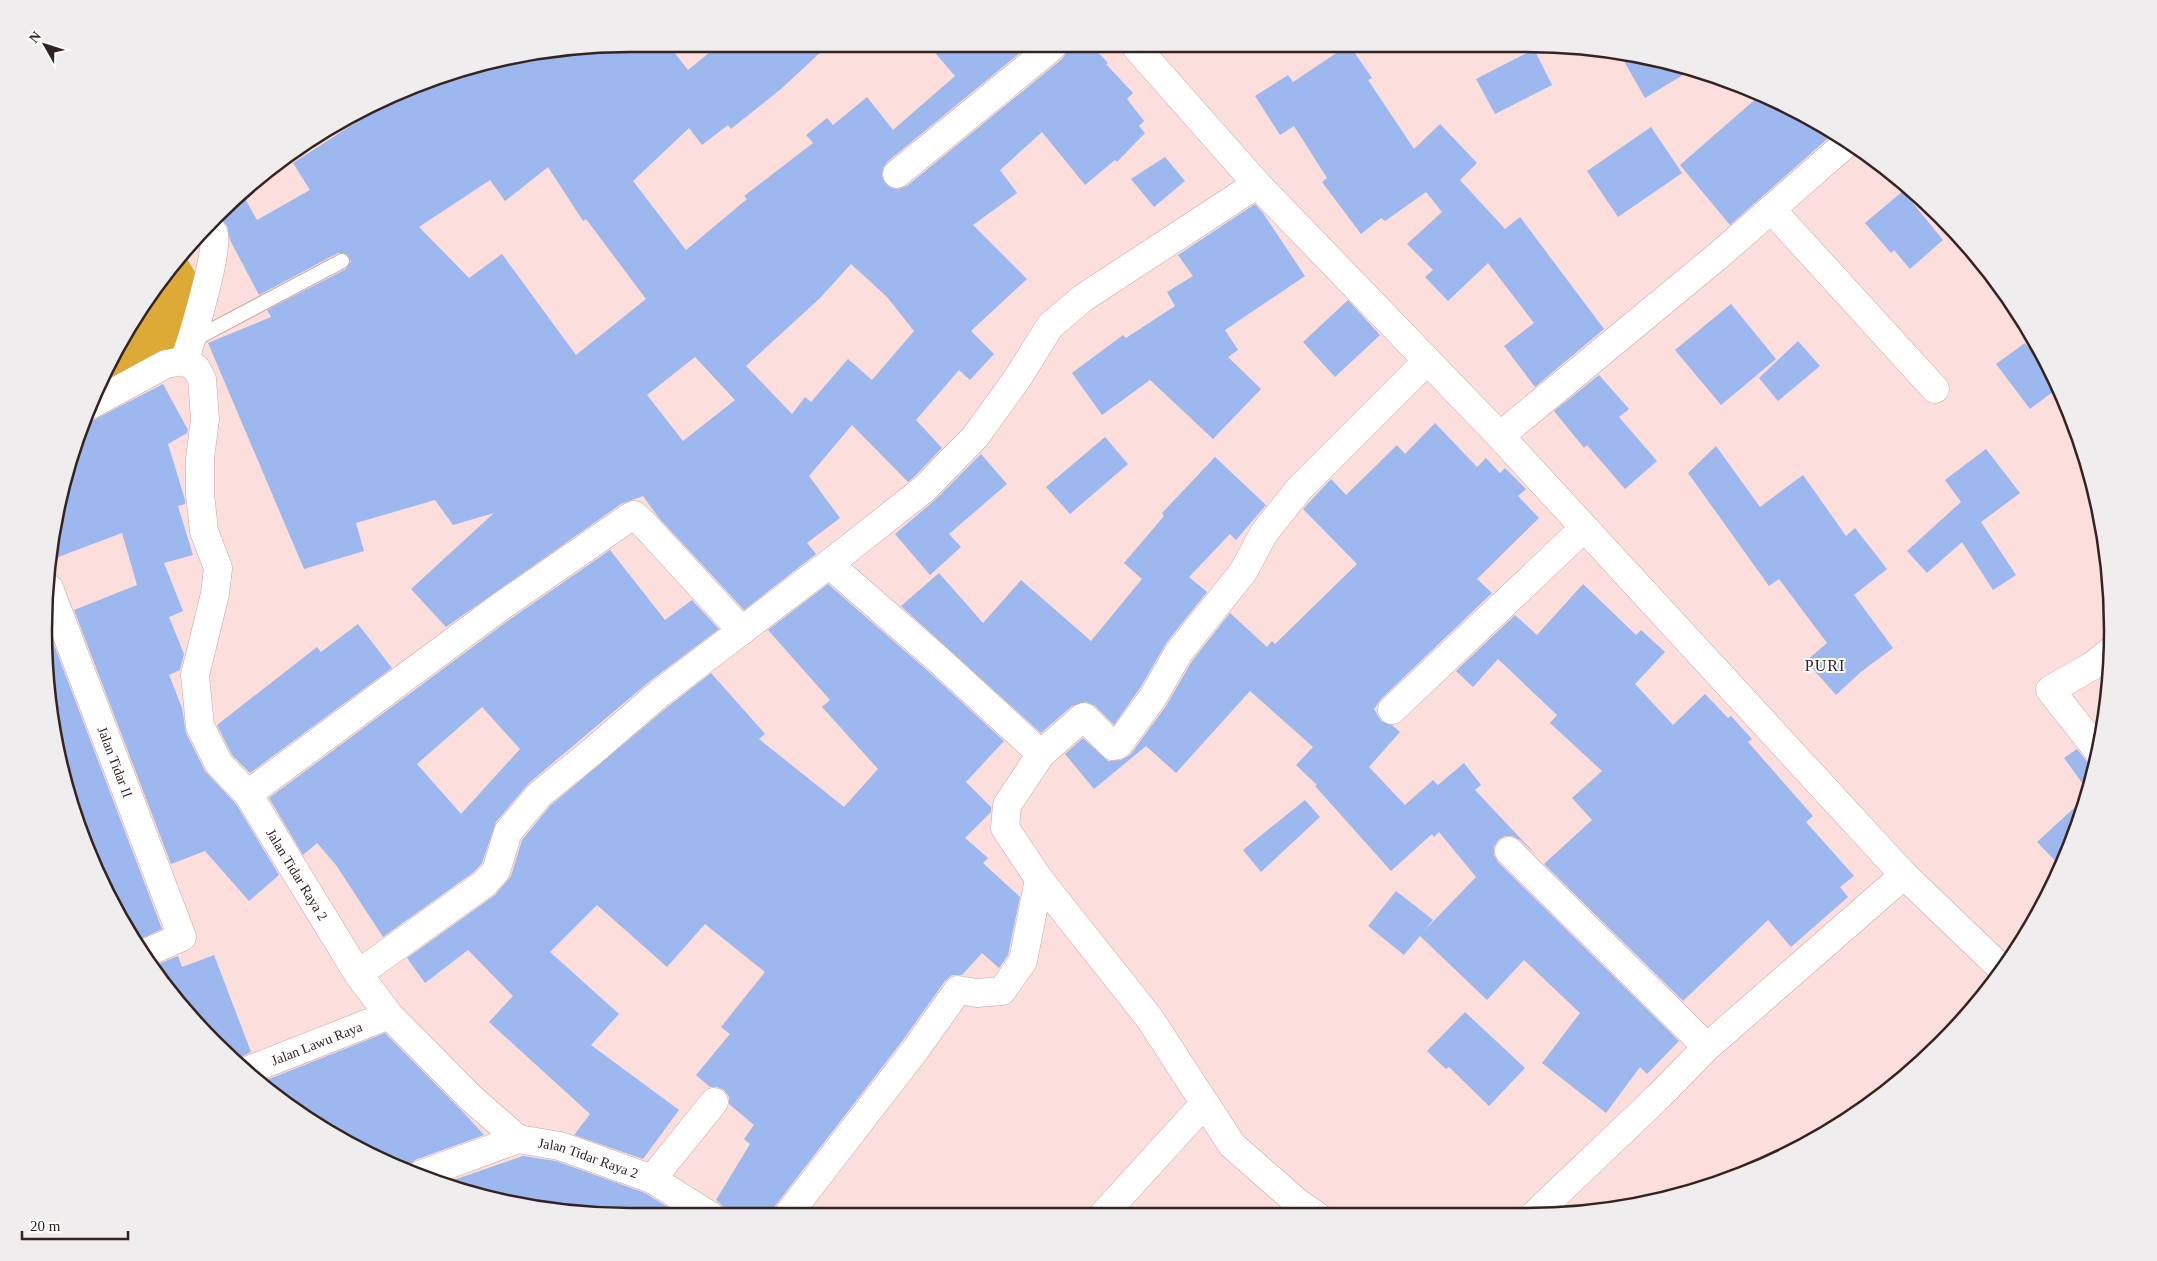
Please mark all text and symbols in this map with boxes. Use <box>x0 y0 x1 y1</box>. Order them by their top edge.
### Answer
north arrow <box>20 20 70 70</box>
text: N <box>26 28 44 46</box>
district label: PURI <box>1805 657 1845 674</box>
street label: Jalan Tidar II <box>95 724 136 800</box>
street label: Jalan Tidar Raya 2 <box>263 826 331 923</box>
street label: Jalan Lawu Raya <box>269 1019 365 1068</box>
street label: Jalan Tidar Raya 2 <box>537 1135 640 1181</box>
scale bar <box>22 1208 129 1240</box>
text: 20 m <box>30 1218 61 1234</box>

